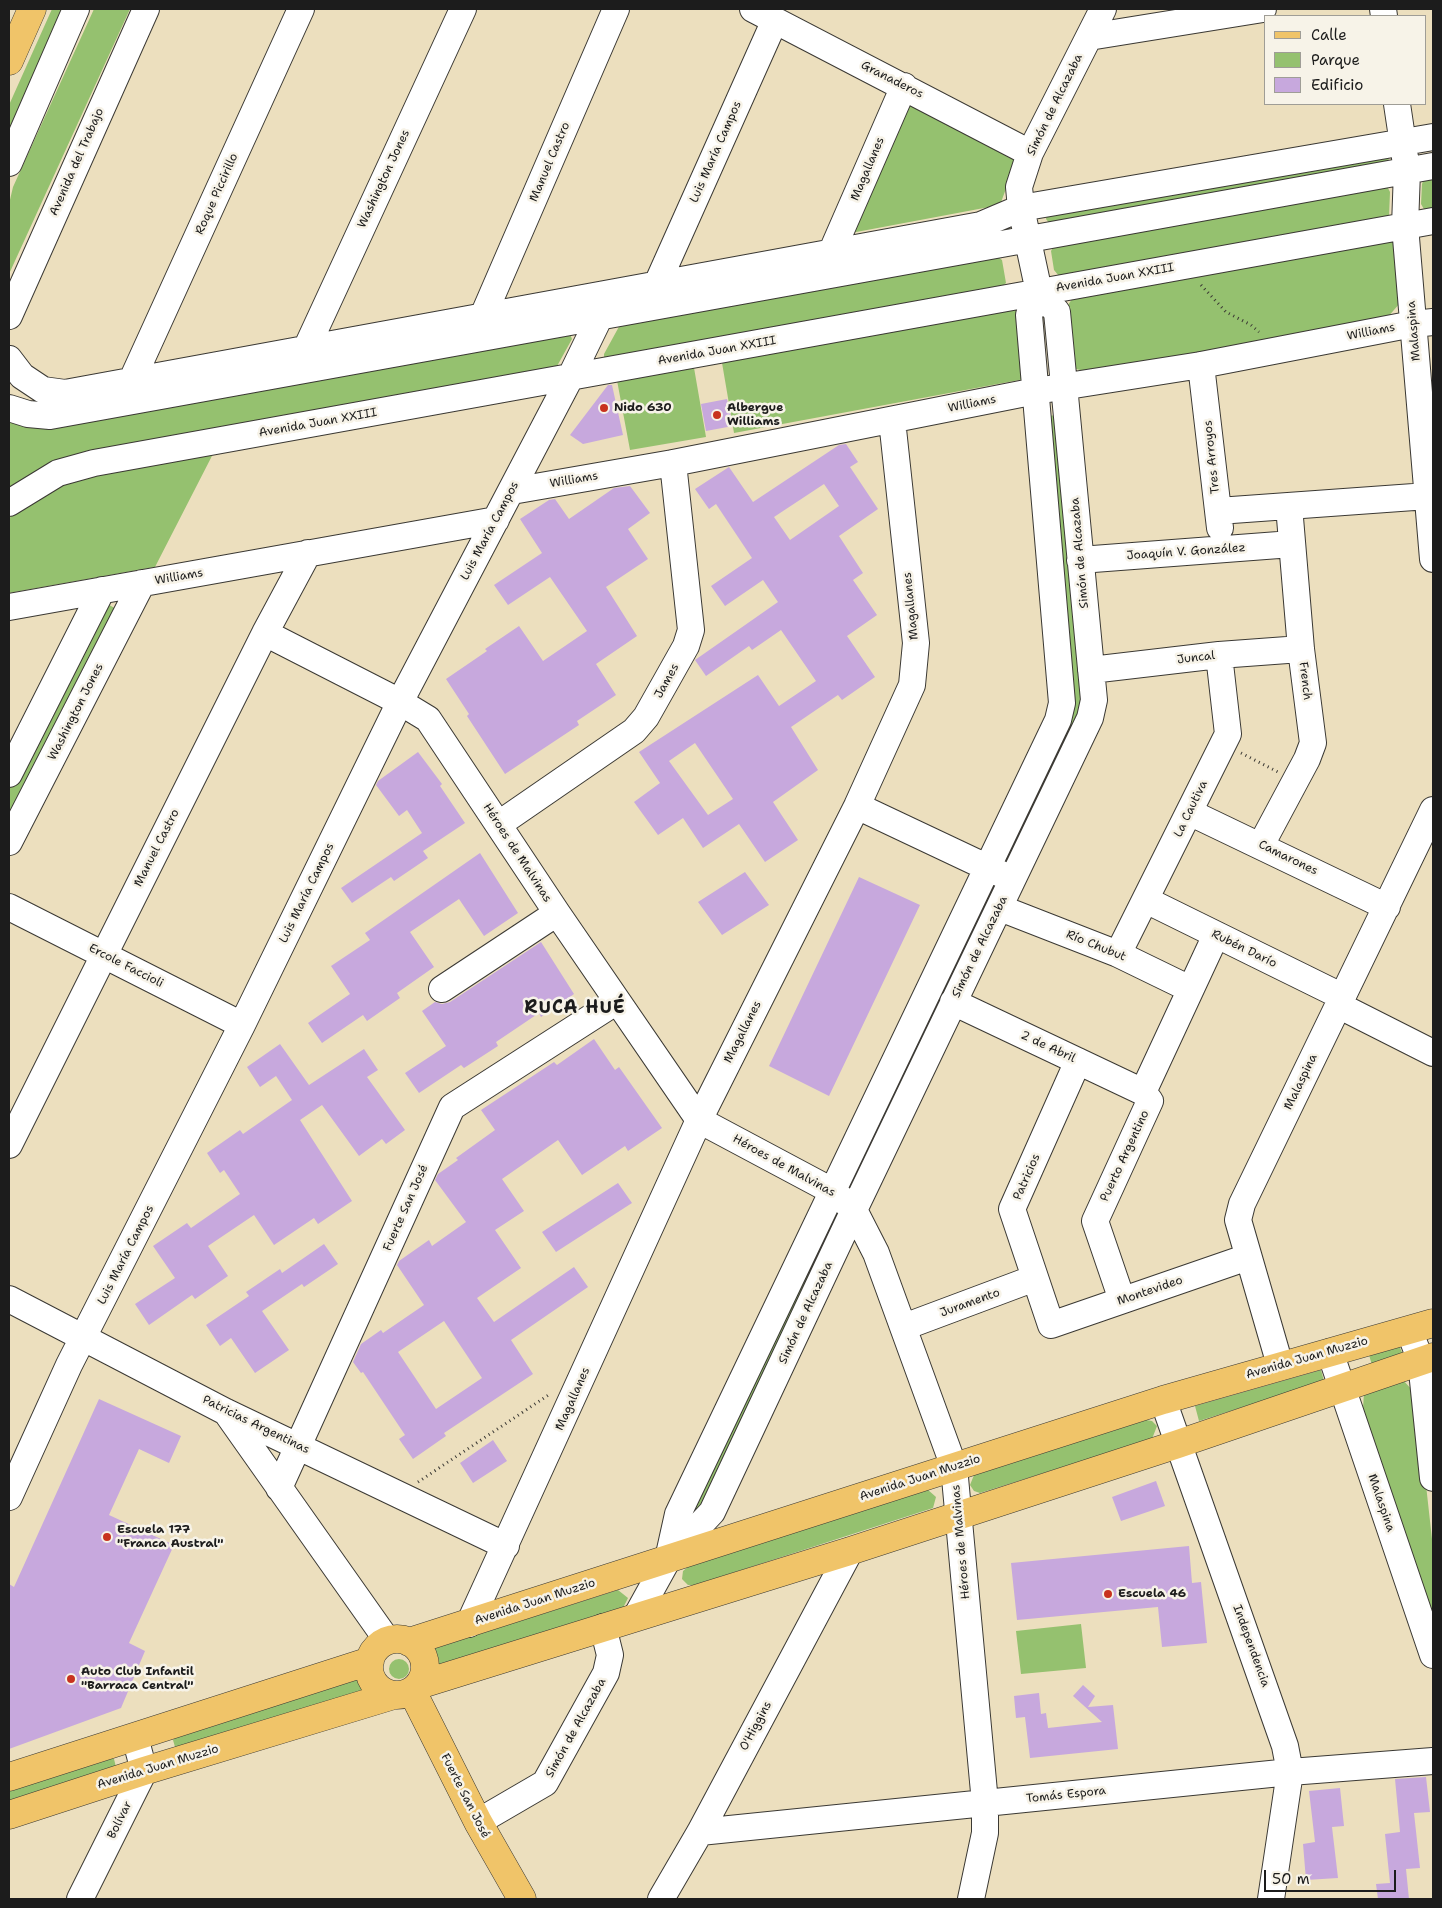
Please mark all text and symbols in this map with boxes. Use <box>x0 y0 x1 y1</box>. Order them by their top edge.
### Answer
legend <box>1264 15 1427 105</box>
text: Calle <box>1311 25 1347 45</box>
text: Parque <box>1311 50 1360 70</box>
street label: Simón de Alcazaba <box>1024 52 1086 158</box>
street label: Granaderos <box>858 58 926 102</box>
text: Edificio <box>1311 75 1363 95</box>
street label: Luis María Campos <box>687 99 745 205</box>
street label: Avenida del Trabajo <box>47 106 107 218</box>
street label: Manuel Castro <box>527 120 573 204</box>
street label: Washington Jones <box>355 127 413 231</box>
street label: Magallanes <box>848 135 888 203</box>
street label: Roque Piccirillo <box>193 151 241 237</box>
street label: Avenida Juan XXIII <box>1055 260 1175 296</box>
street label: Malaspina <box>1404 300 1424 362</box>
street label: Williams <box>1346 320 1396 344</box>
street label: Avenida Juan XXIII <box>657 333 777 369</box>
street label: Williams <box>947 392 997 416</box>
place label: Nido 630 <box>614 401 672 415</box>
place label: Albergue Williams <box>727 401 783 429</box>
marker: Nido 630 <box>598 402 610 414</box>
street label: Avenida Juan XXIII <box>258 405 378 441</box>
marker: Albergue Williams <box>711 409 723 421</box>
street label: Tres Arroyos <box>1201 419 1223 495</box>
street label: Williams <box>549 469 599 491</box>
street label: Luis María Campos <box>458 479 522 583</box>
street label: Simón de Alcazaba <box>1068 497 1092 609</box>
street label: Joaquín V. González <box>1126 541 1246 563</box>
street label: Williams <box>154 566 204 588</box>
street label: Magallanes <box>900 571 922 641</box>
street label: Juncal <box>1176 649 1216 667</box>
street label: Washington Jones <box>45 661 107 763</box>
street label: James <box>652 661 682 701</box>
street label: French <box>1296 661 1314 701</box>
street label: La Cautiva <box>1171 778 1211 840</box>
street label: Héroes de Malvinas <box>480 801 554 905</box>
street label: Manuel Castro <box>131 807 183 889</box>
street label: Camarones <box>1256 837 1320 879</box>
street label: Luis María Campos <box>276 841 338 945</box>
street label: Simón de Alcazaba <box>949 894 1011 1000</box>
street label: Río Chubut <box>1064 927 1128 965</box>
street label: Rubén Darío <box>1209 927 1279 971</box>
street label: Ercole Faccioli <box>86 941 166 991</box>
district label: RUCA HUÉ <box>523 997 627 1019</box>
street label: Magallanes <box>721 998 765 1066</box>
street label: 2 de Abril <box>1018 1028 1078 1066</box>
street label: Malaspina <box>1281 1052 1321 1112</box>
street label: Puerto Argentino <box>1097 1108 1153 1204</box>
street label: Héroes de Malvinas <box>730 1132 838 1200</box>
street label: Patricios <box>1010 1152 1044 1202</box>
street label: Fuerte San José <box>381 1163 431 1253</box>
street label: Luis María Campos <box>95 1203 157 1307</box>
street label: Simón de Alcazaba <box>776 1259 836 1367</box>
street label: Montevideo <box>1115 1273 1185 1309</box>
street label: Juramento <box>938 1286 1002 1320</box>
street label: Avenida Juan Muzzio <box>1244 1334 1370 1382</box>
street label: Magallanes <box>553 1365 593 1433</box>
street label: Patricias Argentinas <box>200 1393 312 1457</box>
street label: Avenida Juan Muzzio <box>858 1452 982 1504</box>
street label: Malaspina <box>1364 1472 1398 1534</box>
street label: Héroes de Malvinas <box>949 1484 973 1600</box>
place label: Escuela 177 "Franca Austral" <box>117 1523 223 1551</box>
marker: Escuela 177 "Franca Austral" <box>101 1531 113 1543</box>
street label: Avenida Juan Muzzio <box>473 1576 597 1628</box>
place label: Escuela 46 <box>1118 1587 1186 1601</box>
marker: Escuela 46 <box>1102 1588 1114 1600</box>
street label: Independencia <box>1229 1603 1273 1689</box>
place label: Auto Club Infantil "Barraca Central" <box>81 1665 194 1693</box>
marker: Auto Club Infantil "Barraca Central" <box>65 1673 77 1685</box>
street label: Simón de Alcazaba <box>543 1676 609 1780</box>
street label: O'Higgins <box>737 1699 775 1753</box>
street label: Avenida Juan Muzzio <box>96 1742 220 1792</box>
street label: Fuerte San José <box>437 1751 493 1841</box>
street label: Tomás Espora <box>1025 1784 1107 1806</box>
street label: Bolívar <box>105 1799 135 1841</box>
scale bar <box>1267 1860 1400 1892</box>
text: 50 m <box>1272 1869 1310 1889</box>

